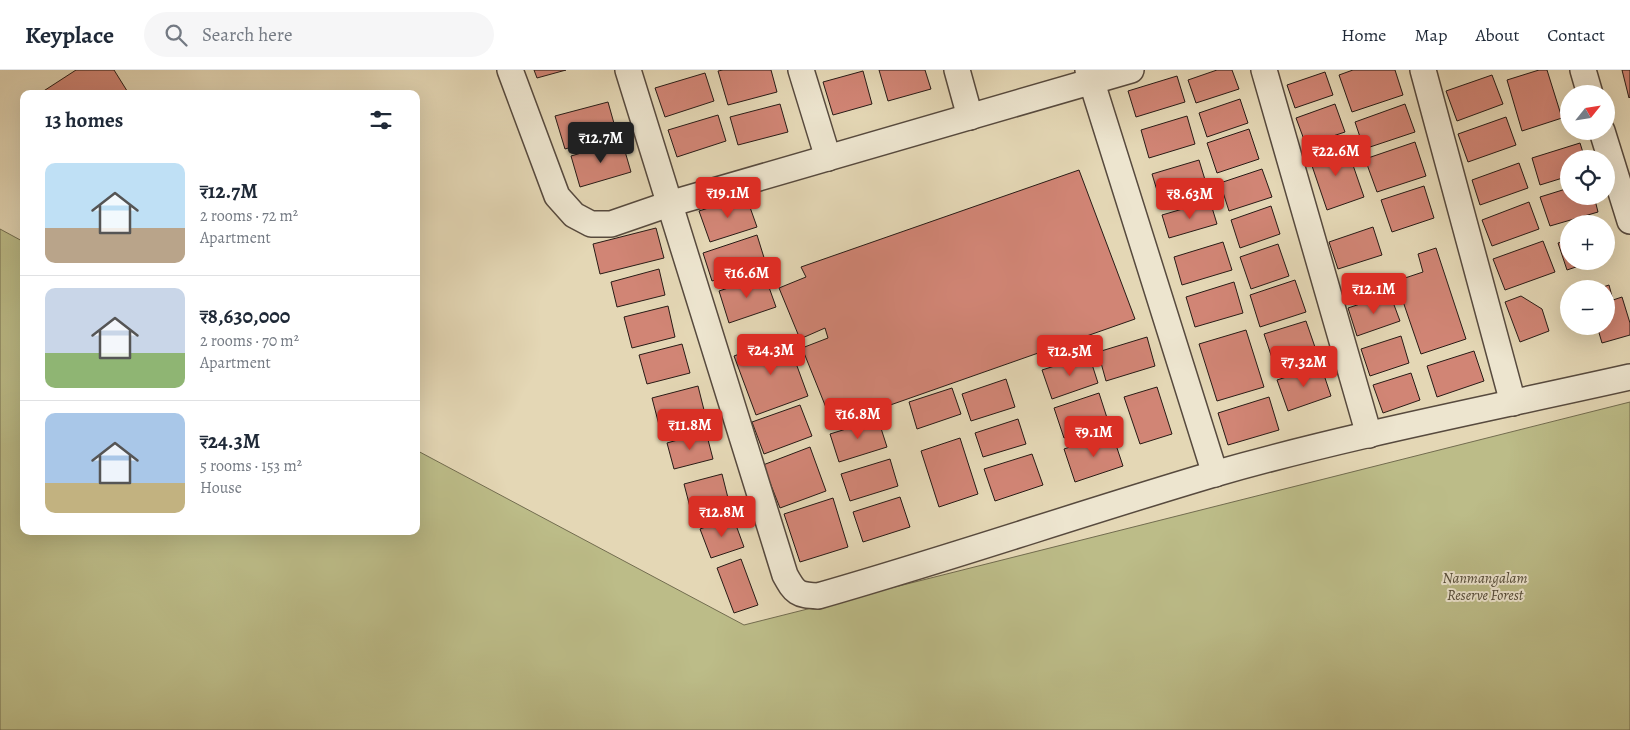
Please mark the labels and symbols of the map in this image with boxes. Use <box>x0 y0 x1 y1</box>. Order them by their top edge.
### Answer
north arrow <box>1560 85 1615 140</box>
pin: ₹12.7M <box>560 122 642 164</box>
pin: ₹22.6M <box>1295 134 1377 177</box>
pin: ₹19.1M <box>687 176 769 219</box>
pin: ₹8.63M <box>1149 178 1231 220</box>
pin: ₹16.6M <box>706 256 788 299</box>
pin: ₹12.1M <box>1333 272 1415 315</box>
pin: ₹24.3M <box>730 334 812 376</box>
pin: ₹12.5M <box>1029 334 1111 377</box>
pin: ₹7.32M <box>1263 346 1345 388</box>
pin: ₹16.8M <box>817 398 899 440</box>
pin: ₹11.8M <box>649 408 731 451</box>
pin: ₹9.1M <box>1059 416 1129 458</box>
pin: ₹12.8M <box>681 496 763 538</box>
park label: Nanmangalam Reserve Forest <box>1442 568 1528 605</box>

